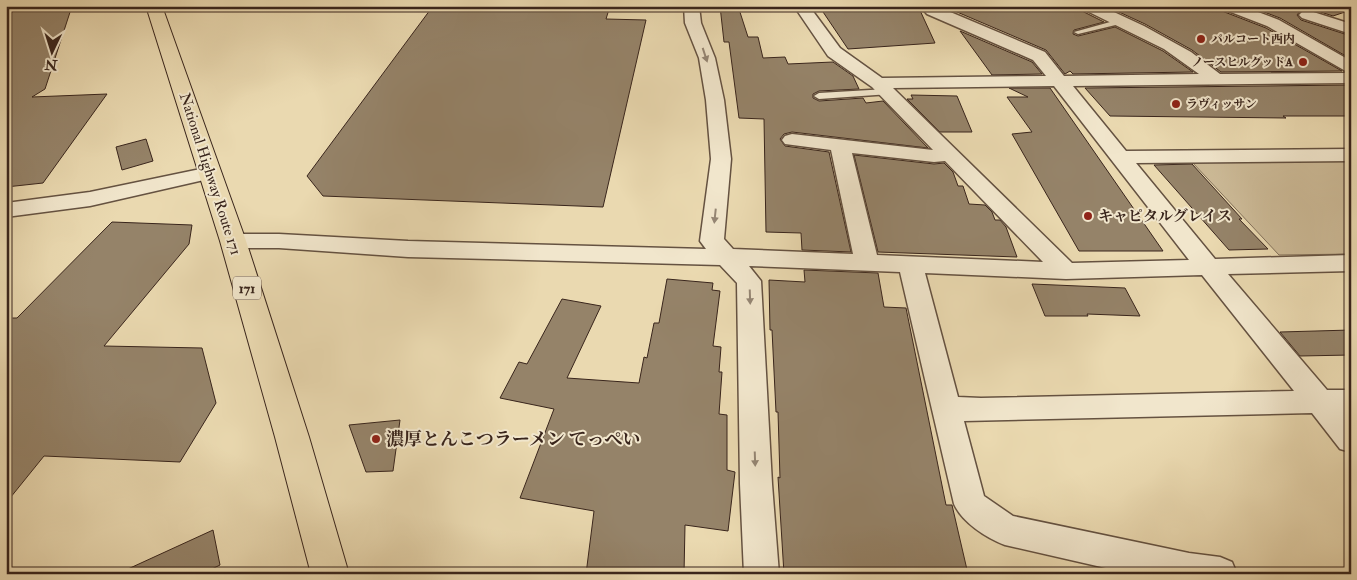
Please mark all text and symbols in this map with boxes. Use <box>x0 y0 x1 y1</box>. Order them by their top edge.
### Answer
north arrow <box>28 28 78 78</box>
place label: パルコート西内 <box>1211 32 1295 47</box>
marker: パルコート西内 <box>1195 33 1207 45</box>
one-way arrow <box>701 48 709 63</box>
place label: ノースヒルグッドA <box>1191 55 1293 70</box>
text: N <box>44 56 59 73</box>
marker: ノースヒルグッドA <box>1297 56 1309 68</box>
street label: National Highway Route 171 <box>175 90 245 258</box>
place label: ラヴィッサン <box>1186 97 1257 112</box>
marker: ラヴィッサン <box>1170 98 1182 110</box>
place label: キャピタルグレイス <box>1098 207 1232 226</box>
one-way arrow <box>711 208 719 224</box>
marker: キャピタルグレイス <box>1082 210 1094 222</box>
road number: 171 <box>233 276 261 300</box>
one-way arrow <box>746 289 754 305</box>
place label: 濃厚とんこつラーメン てっぺい <box>386 428 641 451</box>
marker: 濃厚とんこつラーメン てっぺい <box>370 433 382 445</box>
one-way arrow <box>752 452 760 468</box>

